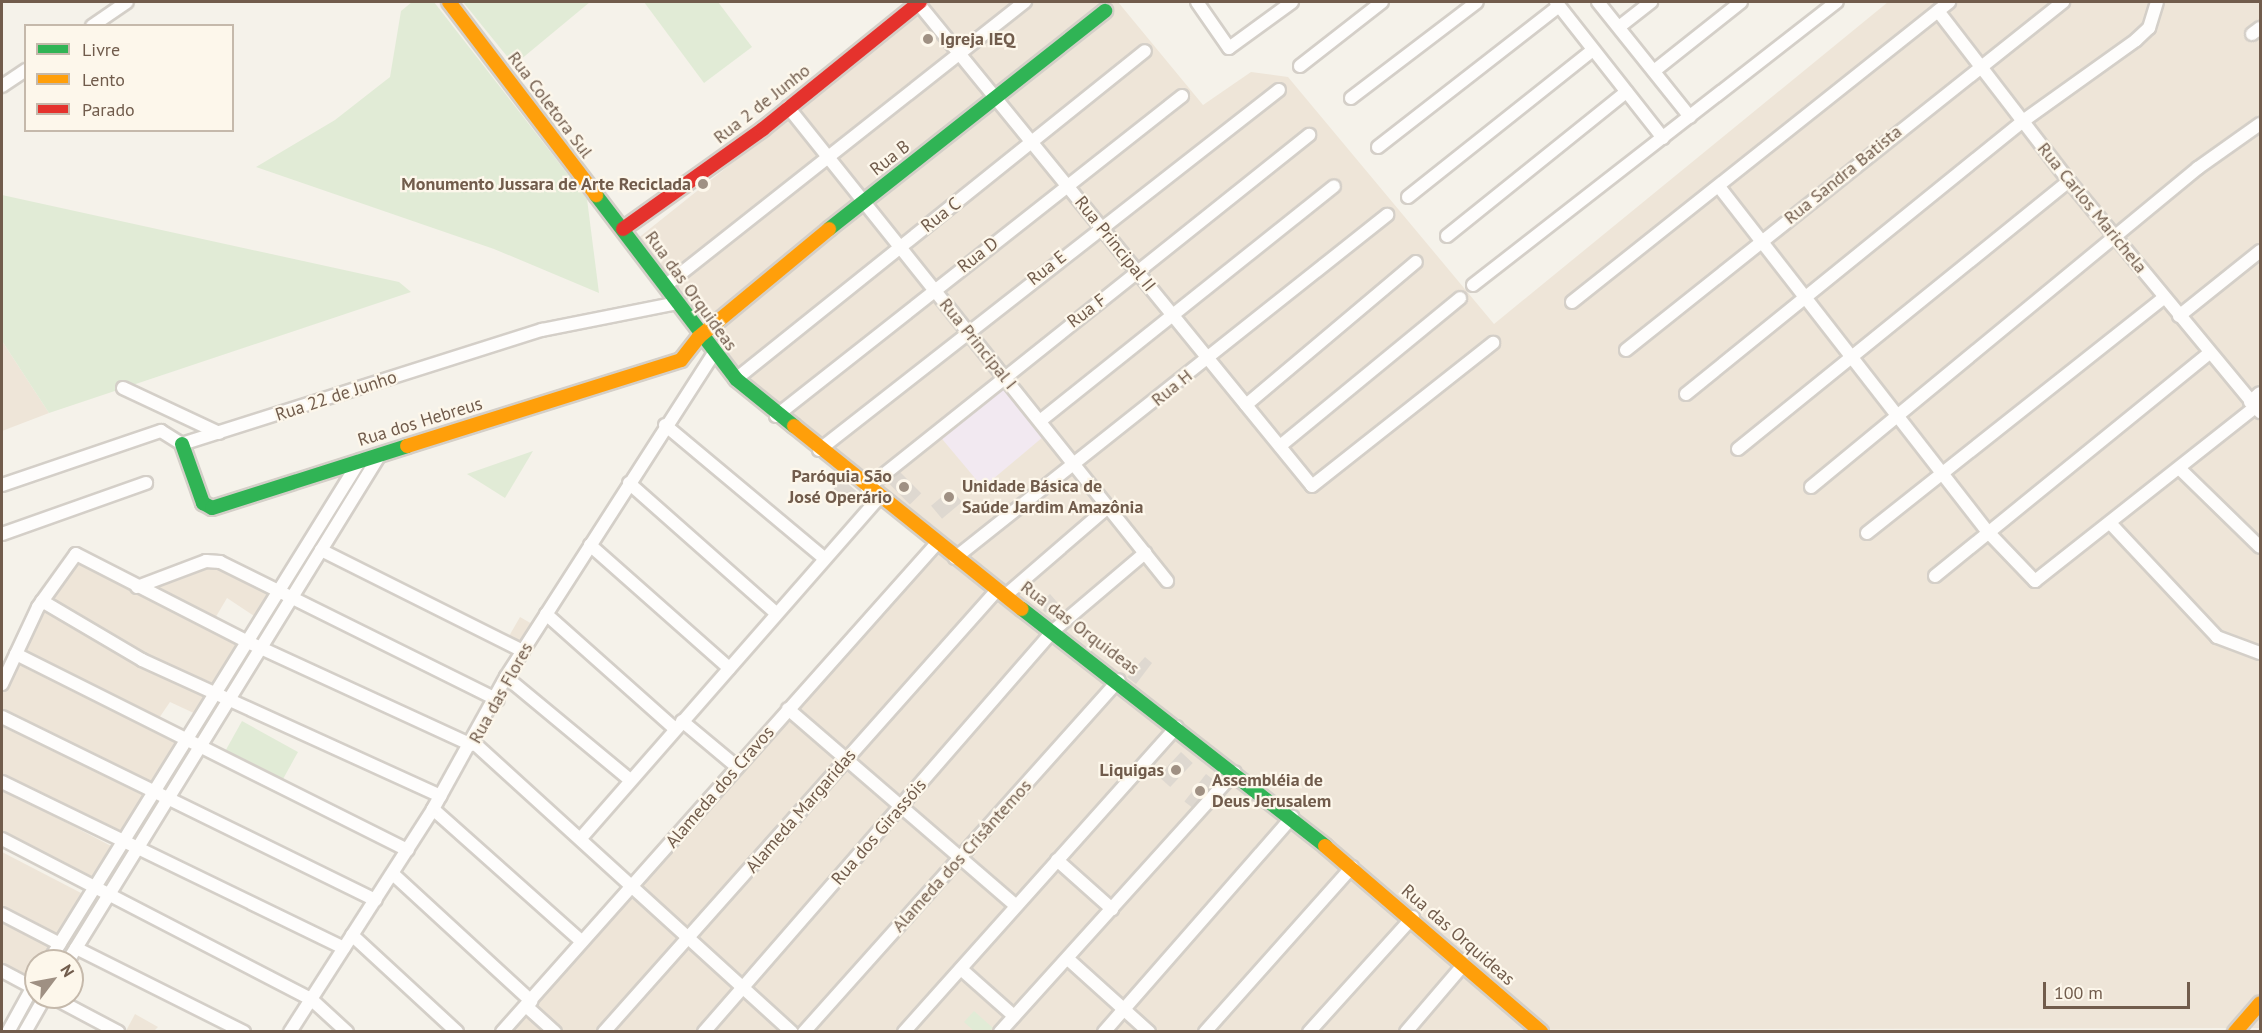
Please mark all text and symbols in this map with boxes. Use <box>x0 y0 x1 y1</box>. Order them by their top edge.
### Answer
legend <box>24 24 234 132</box>
place label: Igreja IEQ <box>940 28 1015 50</box>
marker: Igreja IEQ <box>921 32 935 46</box>
text: Livre <box>82 38 120 61</box>
street label: Rua Coletora Sul <box>503 48 597 162</box>
street label: Rua 2 de Junho <box>709 60 815 148</box>
text: Lento <box>82 68 125 91</box>
text: Parado <box>82 98 135 121</box>
street label: Rua Sandra Batista <box>1780 121 1906 229</box>
street label: Rua B <box>866 136 914 180</box>
street label: Rua Carlos Marichela <box>2033 138 2151 278</box>
place label: Monumento Jussara de Arte Reciclada <box>401 173 691 195</box>
marker: Monumento Jussara de Arte Reciclada <box>696 177 710 191</box>
street label: Rua Principal II <box>1070 192 1160 296</box>
street label: Rua C <box>917 193 965 237</box>
street label: Rua das Orquideas <box>640 227 742 355</box>
street label: Rua D <box>953 232 1003 278</box>
street label: Rua E <box>1023 246 1071 290</box>
street label: Rua F <box>1063 289 1111 333</box>
street label: Rua Principal I <box>935 294 1021 394</box>
street label: Rua H <box>1147 365 1197 411</box>
street label: Rua 22 de Junho <box>273 366 399 426</box>
street label: Rua dos Hebreus <box>355 393 485 451</box>
place label: Paróquia São José Operário <box>788 466 892 508</box>
place label: Unidade Básica de Saúde Jardim Amazônia <box>962 476 1144 518</box>
marker: Paróquia São José Operário <box>897 480 911 494</box>
marker: Unidade Básica de Saúde Jardim Amazônia <box>940 488 958 506</box>
street label: Rua das Orquideas <box>1016 576 1144 680</box>
street label: Rua das Flores <box>464 639 538 747</box>
street label: Alameda dos Cravos <box>661 722 779 852</box>
street label: Alameda Margaridas <box>741 745 861 877</box>
place label: Liquigas <box>1100 759 1164 781</box>
marker: Liquigas <box>1169 763 1183 777</box>
place label: Assembléia de Deus Jerusalem <box>1212 770 1331 812</box>
street label: Rua dos Girassóis <box>827 774 931 890</box>
street label: Alameda dos Crisântemos <box>888 775 1036 937</box>
marker: Assembléia de Deus Jerusalem <box>1193 784 1207 798</box>
street label: Rua das Orquideas <box>1397 880 1519 990</box>
north arrow <box>24 949 84 1009</box>
text: N <box>56 961 79 980</box>
scale bar <box>2046 970 2193 1008</box>
text: 100 m <box>2054 981 2103 1004</box>

